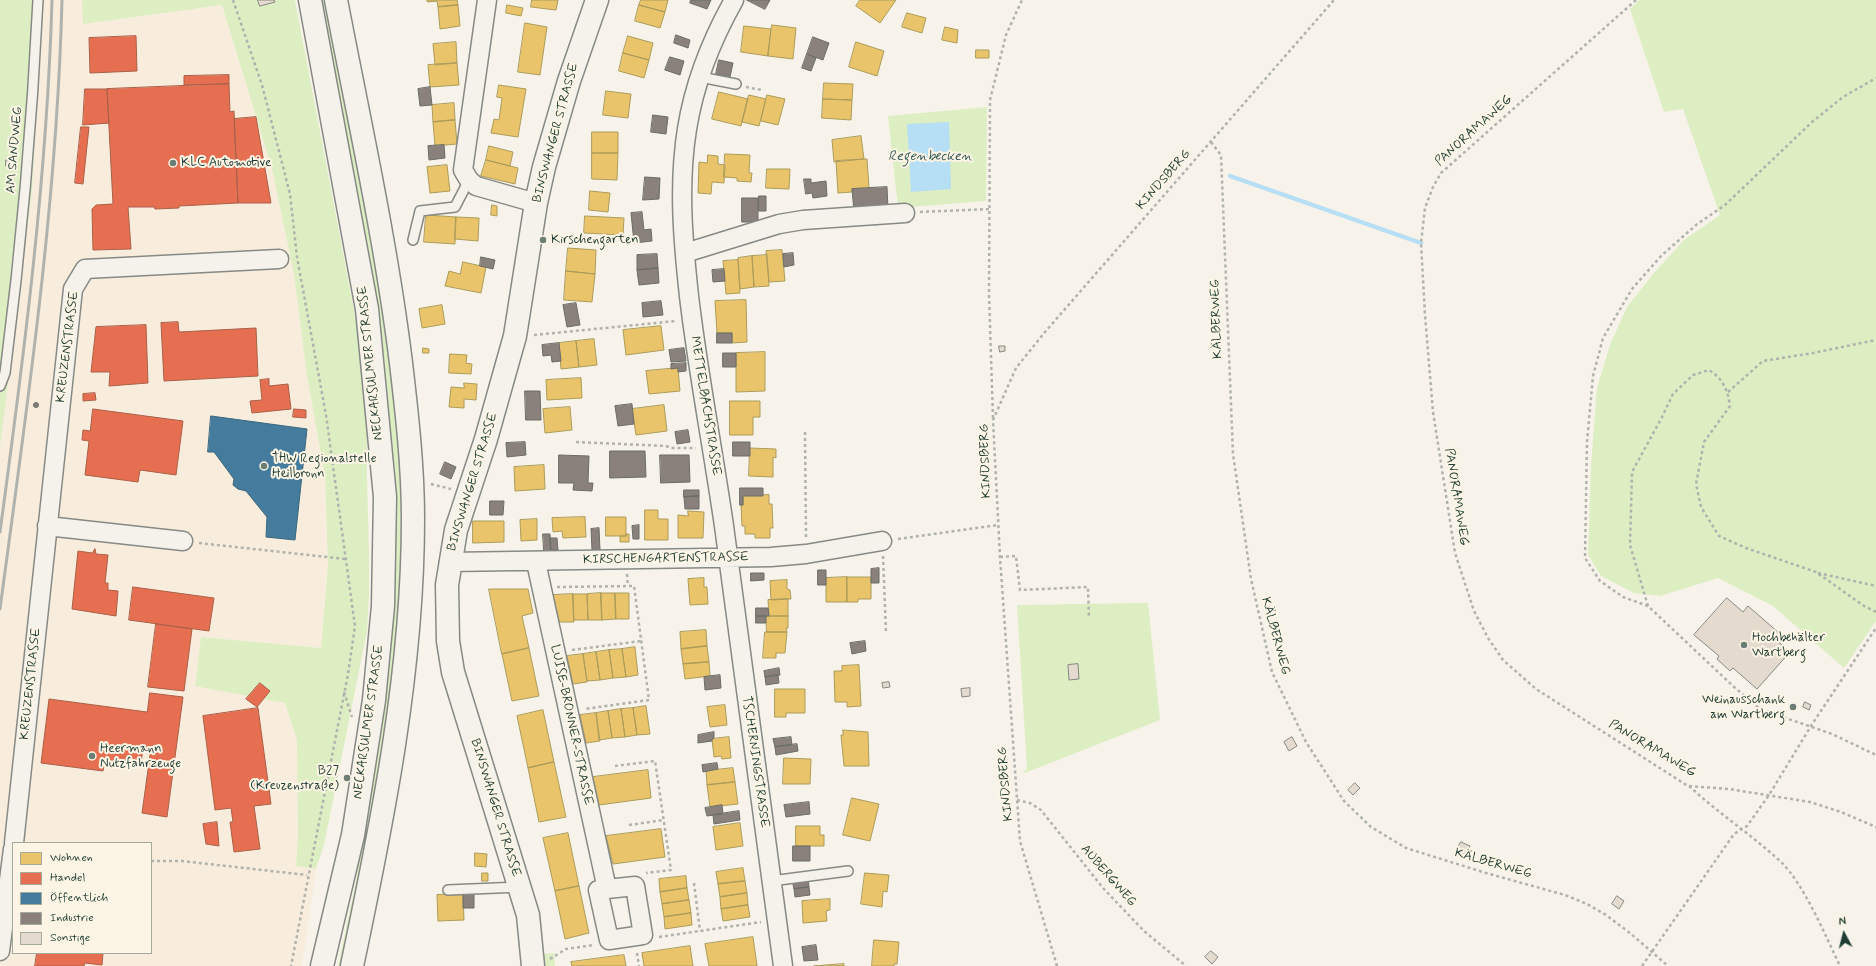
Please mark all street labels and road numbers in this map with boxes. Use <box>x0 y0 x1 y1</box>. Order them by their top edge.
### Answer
street label: BINSWANGER STRASSE <box>530 61 582 205</box>
street label: PANORAMAWEG <box>1432 92 1516 170</box>
street label: AM SANDWEG <box>3 106 27 194</box>
street label: KINDSBERG <box>1134 147 1194 213</box>
street label: KÄLBERWEG <box>1208 279 1226 359</box>
street label: NECKARSULMER STRASSE <box>355 285 387 441</box>
street label: KREUZENSTRASSE <box>53 290 83 404</box>
street label: METTELBACHSTRASSE <box>686 335 724 477</box>
street label: BINSWANGER STRASSE <box>444 411 502 553</box>
street label: KINDSBERG <box>977 423 995 499</box>
street label: PANORAMAWEG <box>1441 447 1471 547</box>
street label: KIRSCHENGARTENSTRASSE <box>583 550 749 568</box>
street label: KÄLBERWEG <box>1257 595 1293 677</box>
street label: KREUZENSTRASSE <box>17 627 45 741</box>
street label: LUISE-BRONNER-STRASSE <box>546 643 596 807</box>
street label: NECKARSULMER STRASSE <box>350 644 388 800</box>
street label: TSCHERNINGSTRASSE <box>738 695 772 829</box>
street label: PANORAMAWEG <box>1606 717 1698 781</box>
street label: BINSWANGER STRASSE <box>466 737 524 879</box>
street label: KINDSBERG <box>995 746 1017 822</box>
street label: AUBERGWEG <box>1077 842 1139 910</box>
street label: KÄLBERWEG <box>1452 846 1534 882</box>

